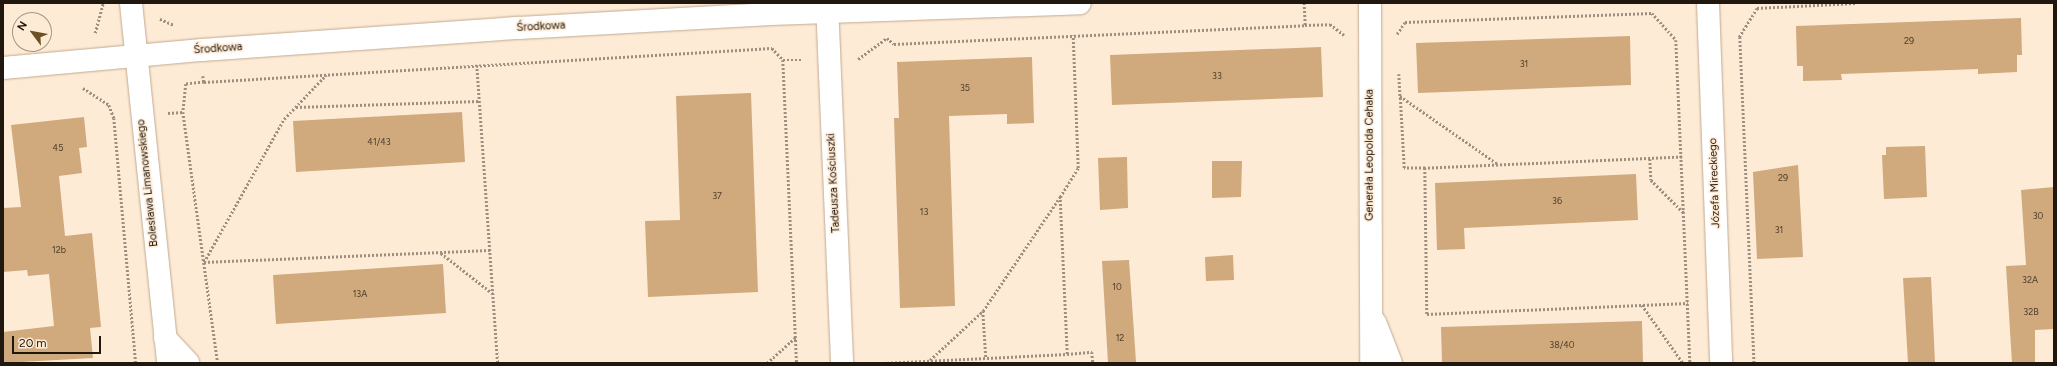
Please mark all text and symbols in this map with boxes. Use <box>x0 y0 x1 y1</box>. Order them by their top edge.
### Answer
north arrow <box>12 12 52 52</box>
text: N <box>14 19 30 33</box>
street label: Środkowa <box>516 19 566 35</box>
house number: 29 <box>1904 36 1914 46</box>
street label: Środkowa <box>193 41 243 57</box>
house number: 31 <box>1520 59 1528 69</box>
house number: 33 <box>1212 71 1222 81</box>
house number: 35 <box>960 83 970 93</box>
street label: Generała Leopolda Cehaka <box>1363 89 1377 221</box>
street label: Bolesława Limanowskiego <box>135 119 161 247</box>
street label: Tadeusza Kościuszki <box>825 133 843 233</box>
house number: 41/43 <box>367 137 391 147</box>
street label: Józefa Mireckiego <box>1707 138 1723 228</box>
house number: 45 <box>53 143 63 153</box>
house number: 29 <box>1778 173 1788 183</box>
house number: 37 <box>712 191 722 201</box>
house number: 36 <box>1552 196 1562 206</box>
house number: 13 <box>920 207 928 217</box>
house number: 30 <box>2033 211 2043 221</box>
house number: 31 <box>1775 225 1783 235</box>
house number: 12b <box>52 245 66 255</box>
house number: 32A <box>2022 275 2038 285</box>
house number: 10 <box>1112 282 1122 292</box>
house number: 13A <box>353 289 367 299</box>
house number: 32B <box>2023 307 2039 317</box>
scale bar <box>14 328 103 354</box>
house number: 12 <box>1116 333 1124 343</box>
text: 20 m <box>19 336 47 350</box>
house number: 38/40 <box>1549 340 1575 350</box>

